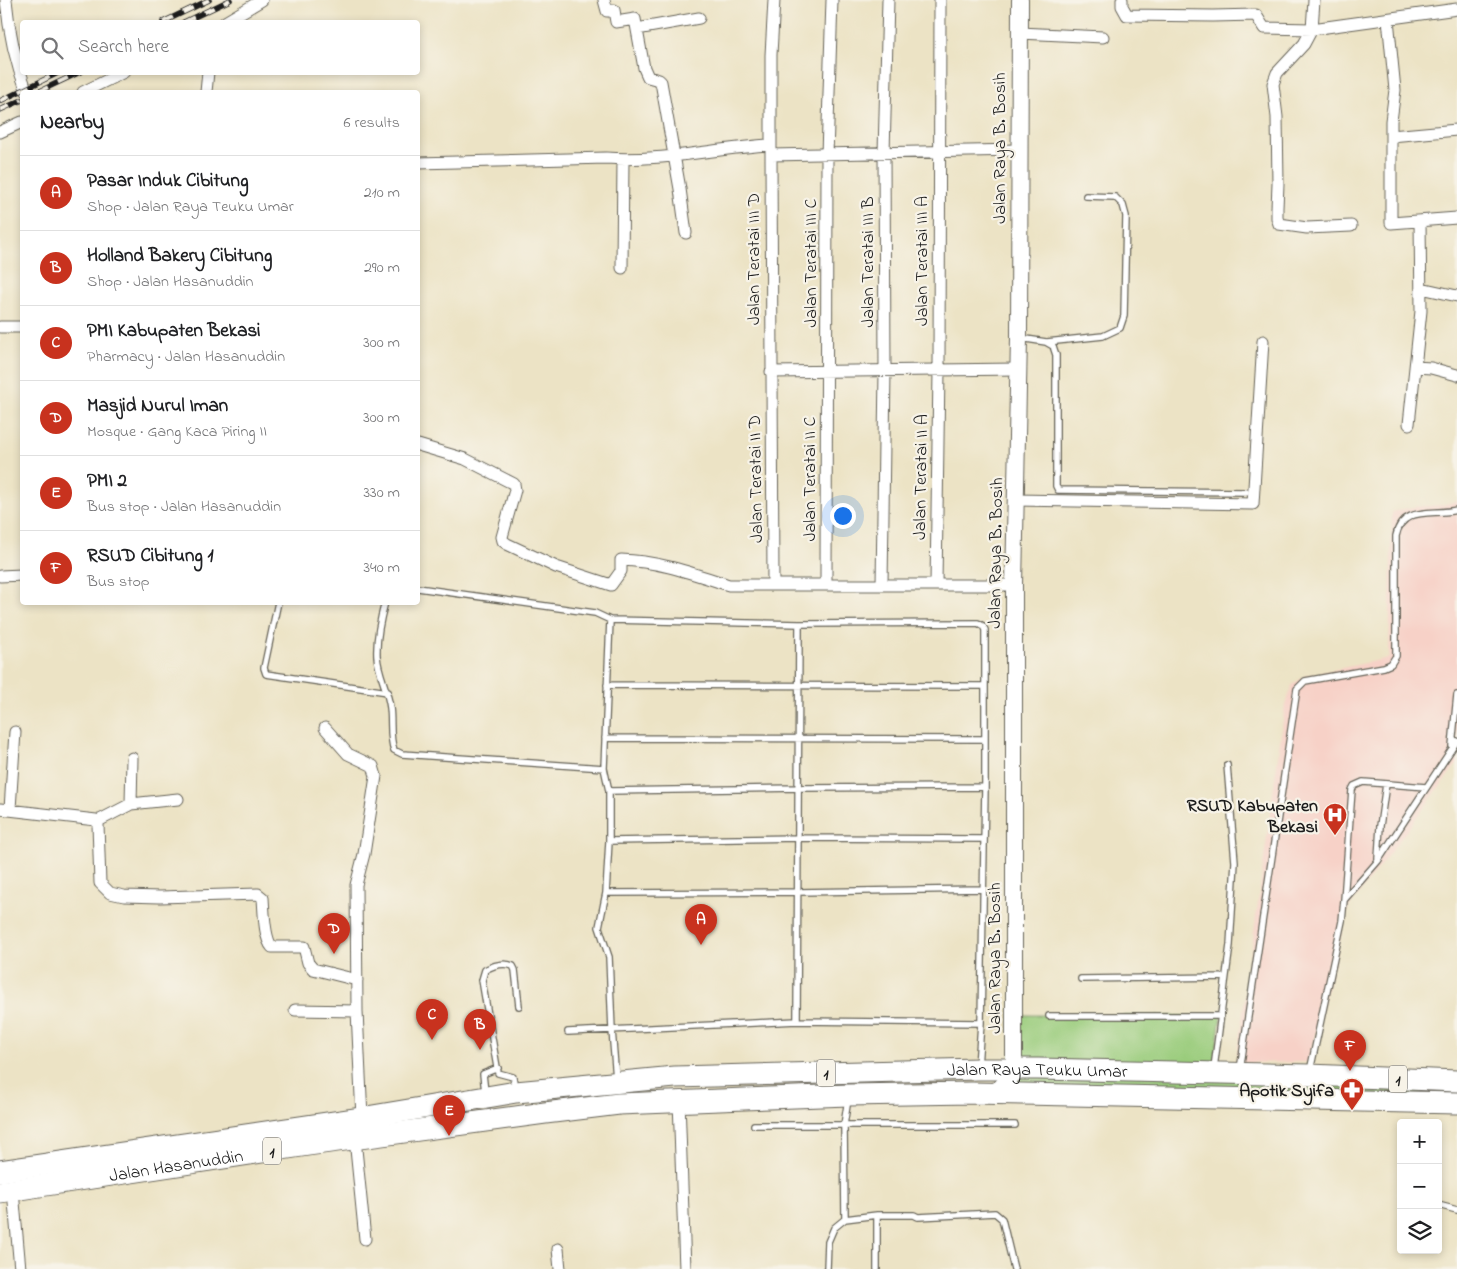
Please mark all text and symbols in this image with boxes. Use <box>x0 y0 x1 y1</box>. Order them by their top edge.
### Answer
search box <box>20 20 420 75</box>
icon: search <box>38 34 66 62</box>
text: Search here <box>78 34 169 61</box>
street label: Jalan Raya B. Bosih <box>988 72 1014 224</box>
text: Nearby <box>40 108 104 138</box>
text: 6 results <box>343 111 400 135</box>
text: Pasar Induk Cibitung <box>87 168 249 195</box>
text: A <box>51 181 61 205</box>
text: 210 m <box>364 181 400 205</box>
street label: Jalan Teratai III D <box>742 193 768 325</box>
text: Shop · Jalan Raya Teuku Umar <box>87 195 294 219</box>
street label: Jalan Teratai III B <box>856 196 882 328</box>
street label: Jalan Teratai III A <box>910 196 936 326</box>
street label: Jalan Teratai III C <box>799 198 825 327</box>
text: Holland Bakery Cibitung <box>87 243 272 270</box>
text: B <box>51 256 61 280</box>
text: 290 m <box>364 256 400 280</box>
text: Shop · Jalan Hasanuddin <box>87 270 253 294</box>
text: PMI Kabupaten Bekasi <box>87 318 261 345</box>
text: C <box>52 331 60 355</box>
text: 300 m <box>363 331 400 355</box>
text: Pharmacy · Jalan Hasanuddin <box>87 345 285 369</box>
text: Masjid Nurul Iman <box>87 393 228 420</box>
text: D <box>50 406 62 430</box>
text: 300 m <box>363 406 400 430</box>
street label: Jalan Teratai II A <box>908 414 936 540</box>
street label: Jalan Teratai II D <box>743 415 771 543</box>
street label: Jalan Teratai II C <box>798 417 824 541</box>
text: Mosque · Gang Kaca Piring II <box>87 420 267 444</box>
text: PMI 2 <box>87 468 127 495</box>
street label: Jalan Raya B. Bosih <box>983 477 1011 629</box>
text: E <box>51 481 61 505</box>
text: 330 m <box>363 481 400 505</box>
text: Bus stop · Jalan Hasanuddin <box>87 495 281 519</box>
your location <box>830 503 856 529</box>
text: RSUD Cibitung 1 <box>87 543 214 570</box>
text: F <box>51 556 61 580</box>
text: 340 m <box>363 556 400 580</box>
text: Bus stop <box>87 570 150 594</box>
place label: RSUD Kabupaten Bekasi <box>1187 794 1318 841</box>
hospital icon: RSUD Kabupaten Bekasi <box>1322 802 1348 836</box>
street label: Jalan Raya B. Bosih <box>983 882 1009 1034</box>
pin: A <box>685 904 717 945</box>
pin: D <box>318 913 350 954</box>
pin: C <box>416 999 448 1040</box>
pin: B <box>464 1009 496 1050</box>
pin: F <box>1334 1030 1366 1071</box>
street label: Jalan Raya Teuku Umar <box>947 1058 1128 1086</box>
road number: 1 <box>817 1060 835 1086</box>
road number: 1 <box>1389 1066 1407 1092</box>
pharmacy icon: Apotik Syifa <box>1339 1077 1365 1111</box>
place label: Apotik Syifa <box>1239 1079 1334 1106</box>
pin: E <box>433 1095 465 1136</box>
map controls <box>1397 1119 1442 1254</box>
button: + <box>1397 1119 1442 1164</box>
road number: 1 <box>263 1138 281 1164</box>
street label: Jalan Hasanuddin <box>107 1144 245 1190</box>
button: − <box>1397 1164 1442 1209</box>
button: layers <box>1397 1209 1442 1254</box>

